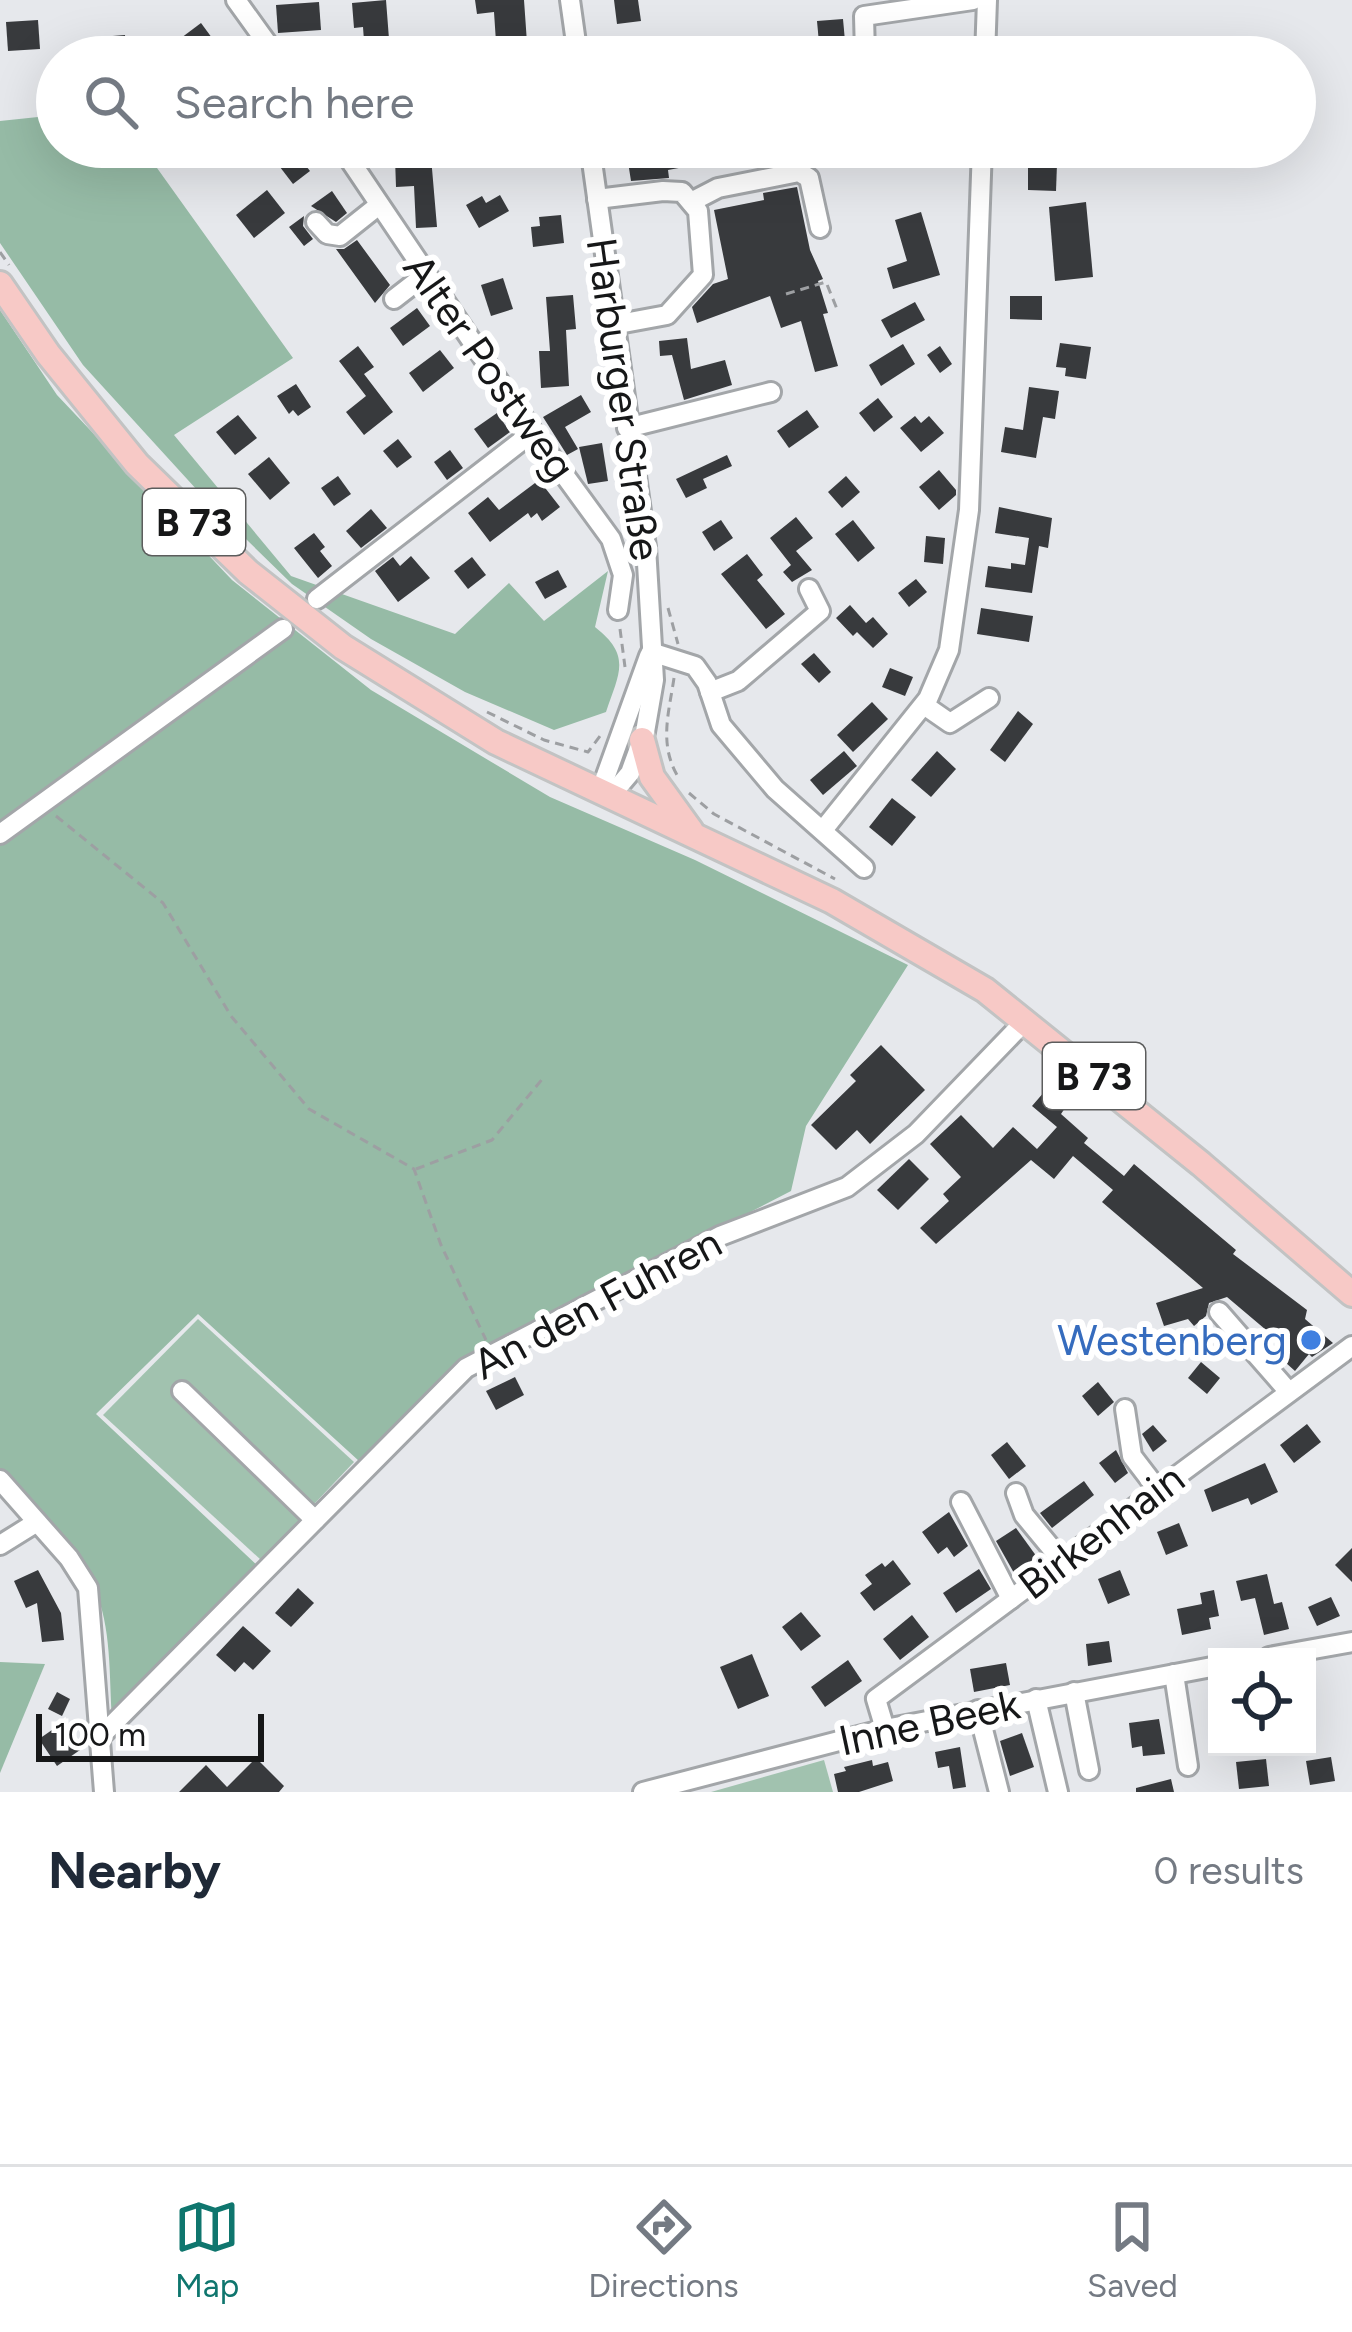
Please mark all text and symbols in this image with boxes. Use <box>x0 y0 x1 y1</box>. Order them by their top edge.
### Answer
search box <box>36 36 1316 168</box>
icon: search <box>78 69 144 135</box>
text: Search here <box>174 75 414 129</box>
street label: Harburger Straße <box>576 234 671 564</box>
street label: Alter Postweg <box>393 244 586 490</box>
road number: B 73 <box>143 489 245 555</box>
road number: B 73 <box>1043 1043 1145 1109</box>
street label: An den Fuhren <box>465 1217 730 1390</box>
place label: Westenberg <box>1057 1315 1287 1366</box>
marker: Westenberg <box>1298 1327 1324 1353</box>
street label: Birkenhain <box>1009 1453 1194 1610</box>
map controls <box>1208 1648 1316 1756</box>
button: locate <box>1208 1648 1316 1756</box>
street label: Inne Beek <box>834 1678 1025 1767</box>
scale bar <box>36 1708 264 1761</box>
text: 100 m <box>54 1715 146 1754</box>
text: Nearby <box>48 1840 221 1901</box>
text: 0 results <box>1153 1847 1304 1894</box>
tab: Map <box>174 2194 240 2305</box>
tab: Directions <box>588 2194 739 2305</box>
tab: Saved <box>1087 2194 1178 2305</box>

